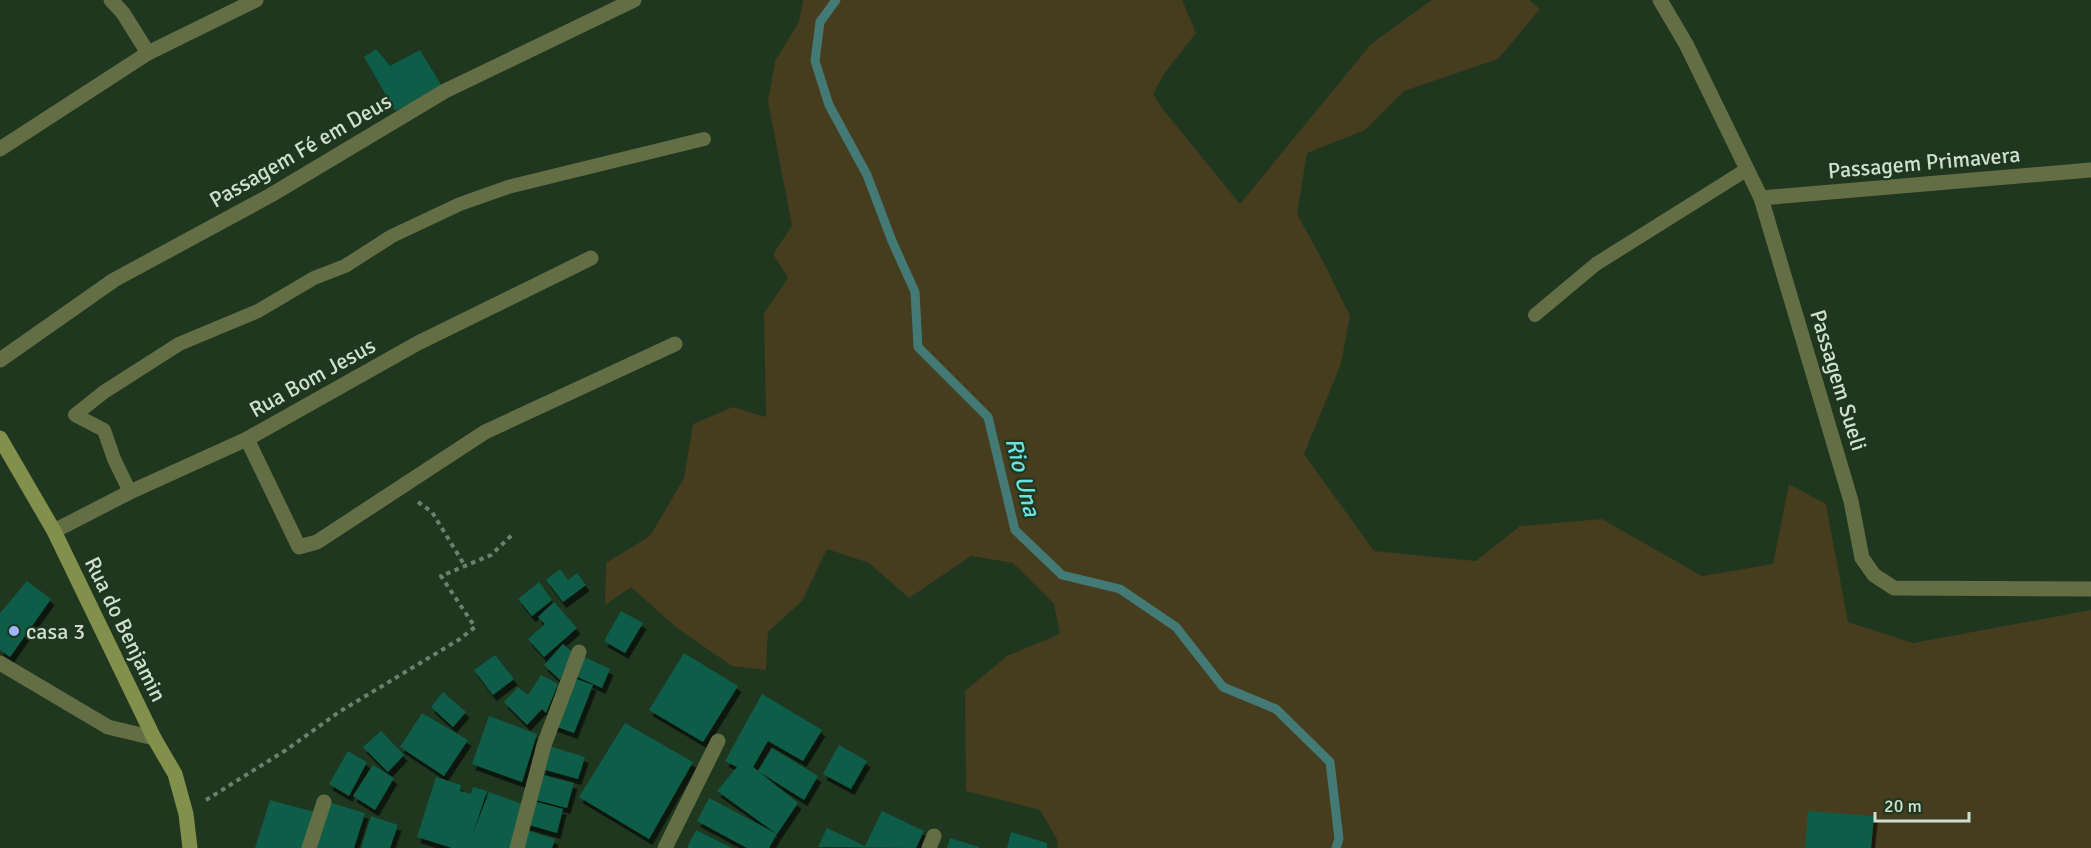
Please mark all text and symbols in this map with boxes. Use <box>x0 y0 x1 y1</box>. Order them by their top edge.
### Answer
street label: Passagem Fé em Deus <box>205 87 396 213</box>
street label: Passagem Primavera <box>1827 141 2021 184</box>
street label: Passagem Sueli <box>1804 306 1873 454</box>
street label: Rua Bom Jesus <box>244 332 380 423</box>
water label: Rio Una <box>999 435 1047 520</box>
street label: Rua do Benjamin <box>79 552 172 706</box>
place label: casa 3 <box>26 618 85 645</box>
marker: casa 3 <box>7 624 21 638</box>
scale bar <box>1875 785 1970 823</box>
text: 20 m <box>1884 795 1922 817</box>

